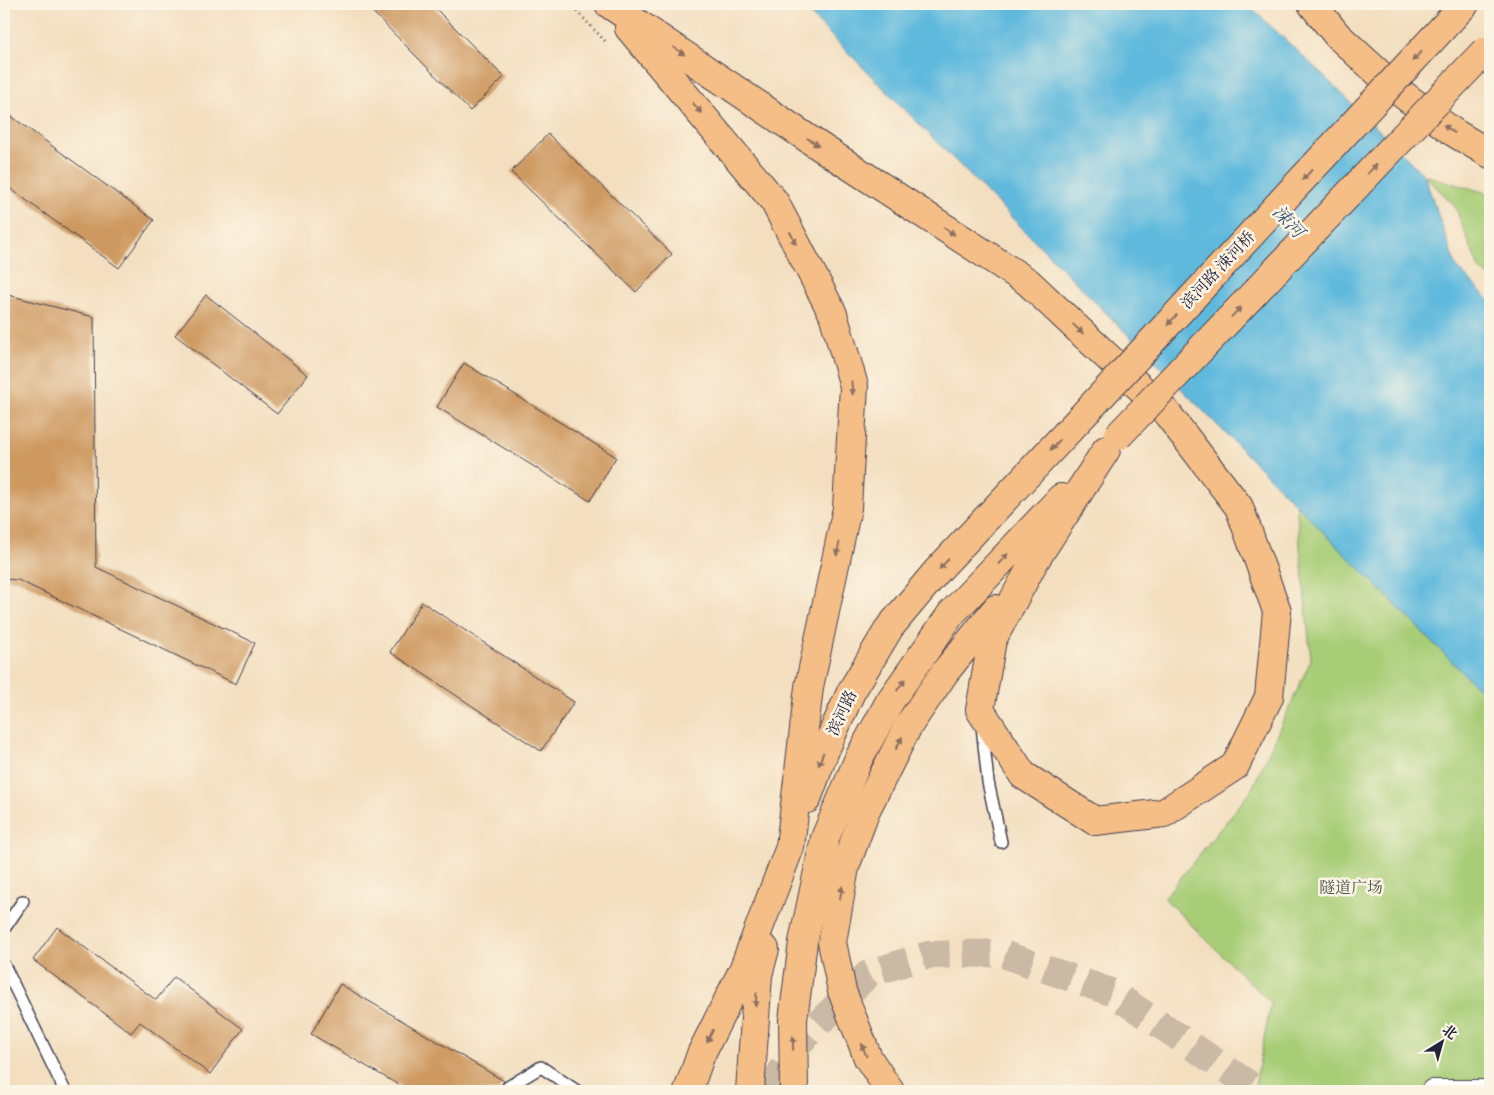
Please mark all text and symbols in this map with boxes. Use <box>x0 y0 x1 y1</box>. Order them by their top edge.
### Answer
one-way arrow <box>672 46 686 56</box>
one-way arrow <box>1411 49 1423 61</box>
one-way arrow <box>691 102 702 115</box>
one-way arrow <box>1442 124 1456 134</box>
one-way arrow <box>807 137 820 147</box>
one-way arrow <box>1366 164 1378 176</box>
one-way arrow <box>1301 168 1312 181</box>
water label: 涑河 <box>1267 201 1311 245</box>
one-way arrow <box>943 226 956 236</box>
street label: 滨河路 涑河桥 <box>1177 227 1259 313</box>
one-way arrow <box>789 231 797 245</box>
one-way arrow <box>1230 307 1242 319</box>
one-way arrow <box>1166 313 1178 325</box>
one-way arrow <box>1071 323 1083 335</box>
one-way arrow <box>849 380 857 396</box>
one-way arrow <box>1049 439 1061 451</box>
one-way arrow <box>834 542 842 558</box>
one-way arrow <box>997 553 1009 565</box>
one-way arrow <box>938 558 950 570</box>
one-way arrow <box>896 678 906 692</box>
street label: 滨河路 <box>823 687 861 739</box>
one-way arrow <box>895 735 904 750</box>
one-way arrow <box>817 752 824 767</box>
park label: 隧道广场 <box>1319 878 1383 898</box>
one-way arrow <box>837 885 845 901</box>
one-way arrow <box>752 992 760 1008</box>
north arrow <box>1416 1018 1466 1068</box>
text: 北 <box>1439 1021 1460 1043</box>
one-way arrow <box>706 1029 714 1044</box>
one-way arrow <box>789 1034 797 1050</box>
one-way arrow <box>860 1043 868 1057</box>

